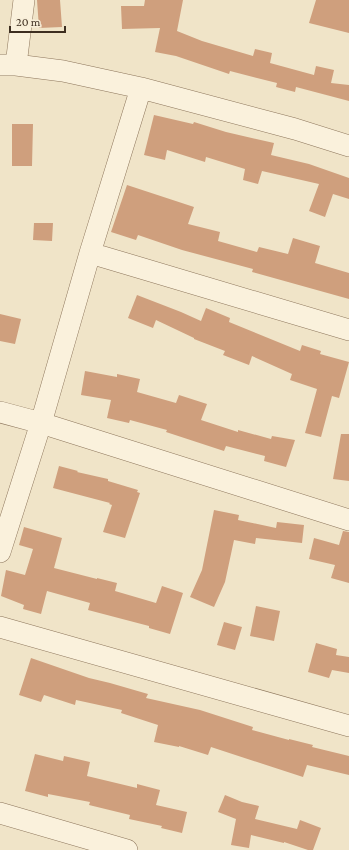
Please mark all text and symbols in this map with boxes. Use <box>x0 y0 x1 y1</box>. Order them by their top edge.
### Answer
scale bar <box>10 8 65 34</box>
text: 20 m <box>16 15 41 29</box>

